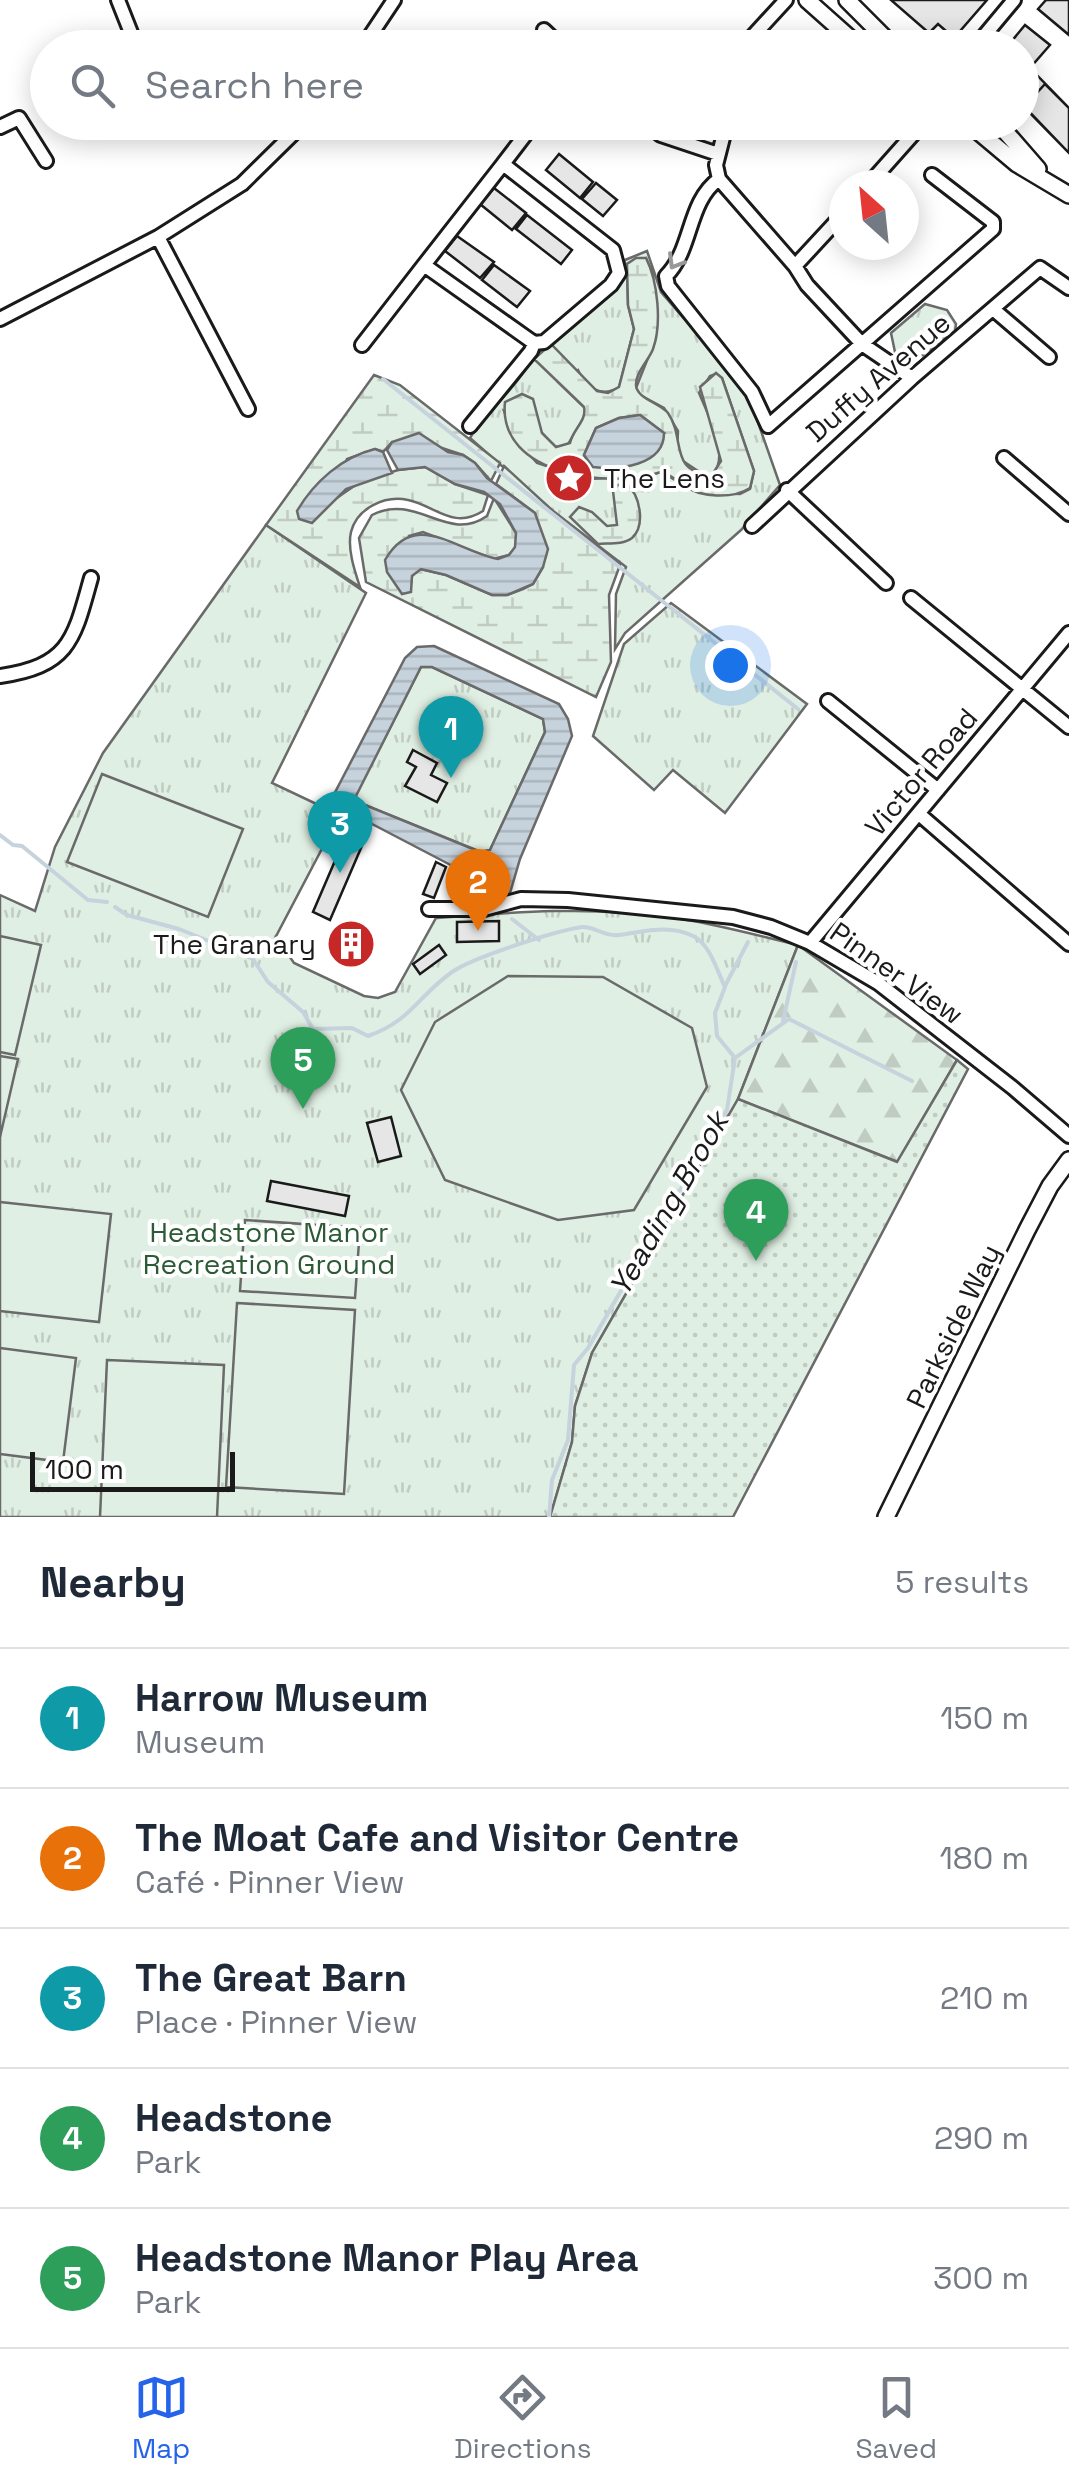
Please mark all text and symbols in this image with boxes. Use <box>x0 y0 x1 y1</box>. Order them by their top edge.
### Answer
search box <box>30 30 1039 140</box>
icon: search <box>65 58 120 113</box>
text: Search here <box>145 61 364 109</box>
north arrow <box>829 170 919 260</box>
one-way arrow <box>667 252 687 270</box>
street label: Duffy Avenue <box>798 304 958 450</box>
place icon: The Lens <box>543 452 595 504</box>
place label: The Lens <box>604 460 725 496</box>
your location <box>705 640 756 691</box>
pin: 1 <box>418 696 484 778</box>
street label: Victor Road <box>857 700 985 844</box>
pin: 3 <box>308 790 372 873</box>
pin: 2 <box>446 848 510 931</box>
street label: Pinner View <box>823 914 971 1032</box>
building icon: The Granary <box>325 918 377 970</box>
place label: The Granary <box>153 926 316 962</box>
pin: 5 <box>270 1026 336 1109</box>
water label: Yeading Brook <box>600 1102 738 1303</box>
pin: 4 <box>724 1178 788 1261</box>
park label: Headstone Manor Recreation Ground <box>143 1214 395 1282</box>
street label: Parkside Way <box>898 1238 1008 1414</box>
scale bar <box>30 1447 235 1492</box>
text: 100 m <box>45 1451 124 1487</box>
text: Nearby <box>40 1556 186 1609</box>
text: 5 results <box>895 1562 1029 1602</box>
text: Harrow Museum <box>135 1674 429 1722</box>
text: 1 <box>65 1698 80 1738</box>
text: 150 m <box>940 1698 1029 1738</box>
text: Museum <box>135 1722 265 1762</box>
text: The Moat Cafe and Visitor Centre <box>135 1814 739 1862</box>
text: 2 <box>63 1838 82 1878</box>
text: 180 m <box>939 1838 1029 1878</box>
text: Café · Pinner View <box>135 1862 405 1902</box>
text: The Great Barn <box>135 1954 407 2002</box>
text: 3 <box>63 1978 82 2018</box>
text: 210 m <box>940 1978 1029 2018</box>
text: Place · Pinner View <box>135 2002 418 2042</box>
text: Headstone <box>135 2094 332 2142</box>
text: 4 <box>62 2118 83 2158</box>
text: 290 m <box>934 2118 1029 2158</box>
text: Park <box>135 2142 202 2182</box>
text: Headstone Manor Play Area <box>135 2234 638 2282</box>
text: 5 <box>63 2258 82 2298</box>
text: 300 m <box>933 2258 1029 2298</box>
text: Park <box>135 2282 202 2322</box>
tab: Map <box>132 2370 190 2466</box>
tab: Directions <box>454 2370 591 2466</box>
tab: Saved <box>855 2370 937 2466</box>

